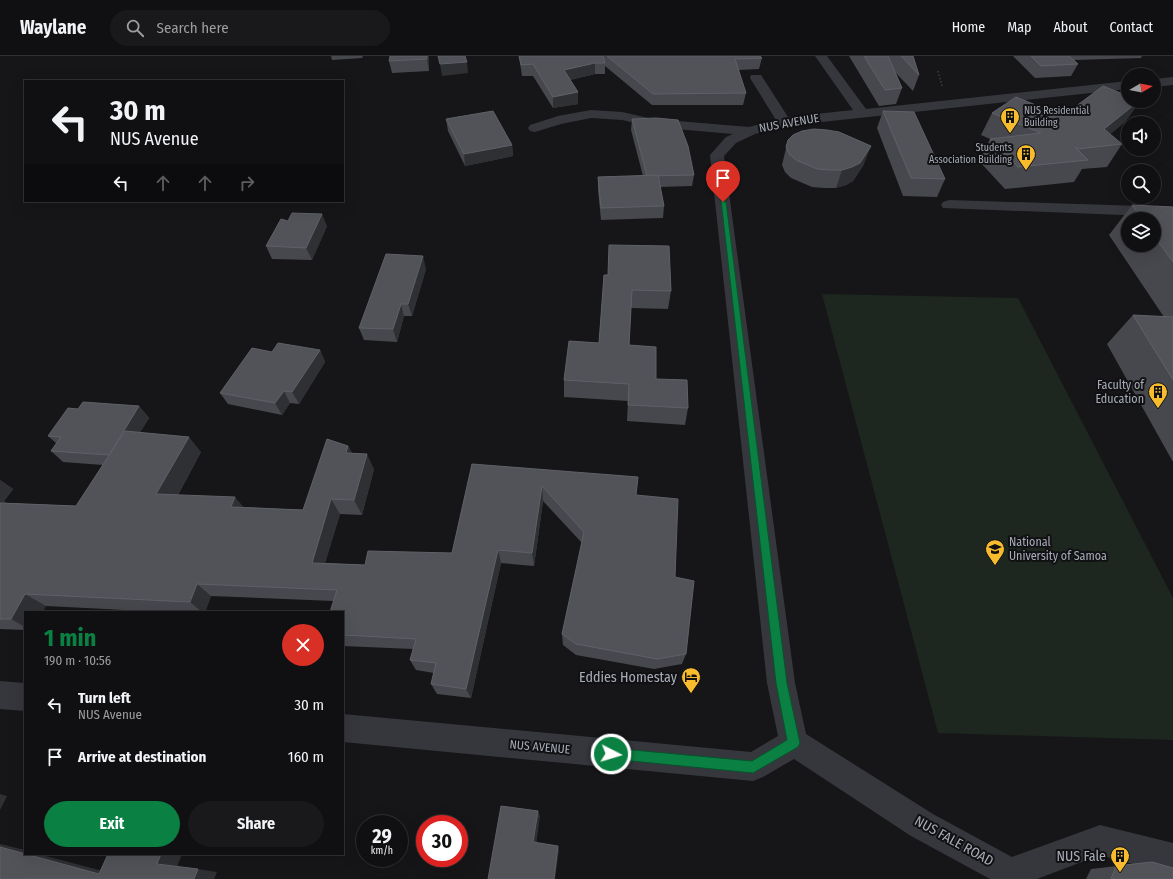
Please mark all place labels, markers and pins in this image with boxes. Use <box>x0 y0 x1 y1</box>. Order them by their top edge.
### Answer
place label: NUS Residential Building <box>1024 105 1089 129</box>
building icon: NUS Residential Building <box>999 106 1021 134</box>
place label: Students Association Building <box>929 142 1012 166</box>
building icon: Students Association Building <box>1015 143 1037 171</box>
pin <box>706 161 740 202</box>
place label: Faculty of Education <box>1095 378 1145 406</box>
building icon: Faculty of Education <box>1147 381 1169 409</box>
place label: National University of Samoa <box>1009 535 1107 563</box>
school or university icon: National University of Samoa <box>984 538 1006 566</box>
hotel icon: Eddies Homestay <box>680 666 702 694</box>
place label: Eddies Homestay <box>579 669 678 686</box>
building icon: NUS Fale <box>1109 845 1131 873</box>
place label: NUS Fale <box>1057 848 1106 865</box>

